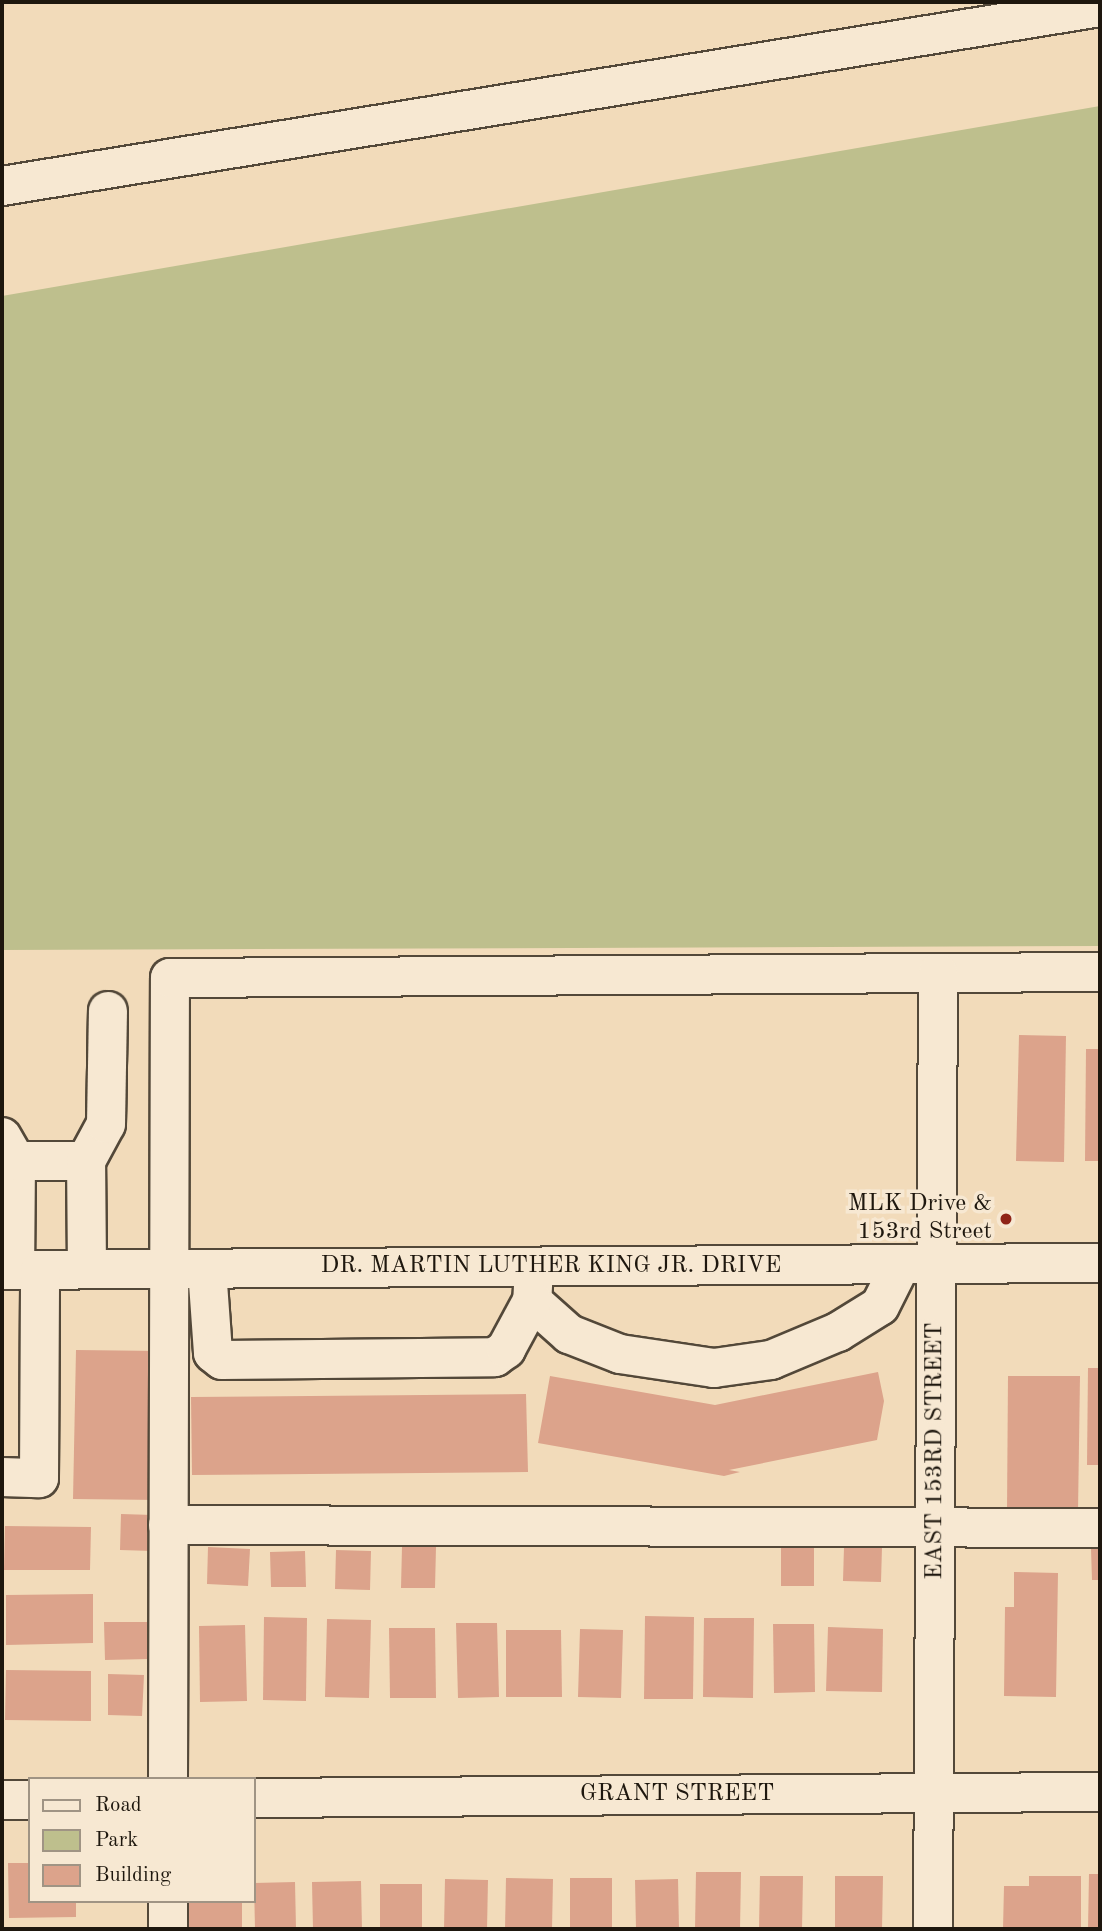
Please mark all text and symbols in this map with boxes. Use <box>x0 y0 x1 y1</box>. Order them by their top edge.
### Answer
place label: MLK Drive & 153rd Street <box>848 1191 992 1247</box>
marker: MLK Drive & 153rd Street <box>998 1211 1014 1227</box>
street label: DR. MARTIN LUTHER KING JR. DRIVE <box>321 1253 781 1281</box>
street label: EAST 153RD STREET <box>922 1322 950 1580</box>
legend <box>28 1777 256 1903</box>
street label: GRANT STREET <box>580 1781 774 1809</box>
text: Road <box>95 1795 142 1816</box>
text: Park <box>95 1830 138 1851</box>
text: Building <box>95 1865 171 1886</box>

